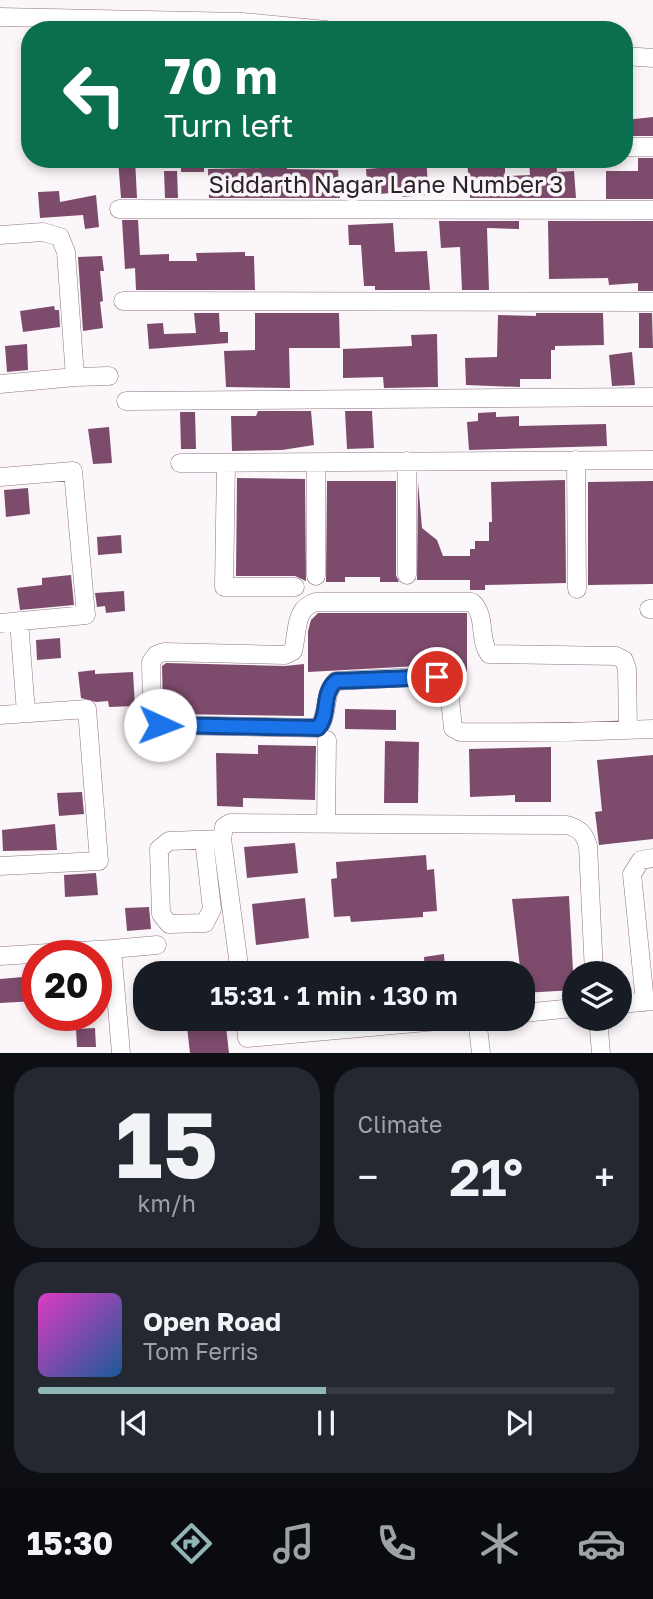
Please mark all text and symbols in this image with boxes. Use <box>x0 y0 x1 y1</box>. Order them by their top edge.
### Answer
text: 70 m <box>164 46 278 105</box>
icon: left <box>49 49 140 140</box>
text: Turn left <box>164 106 293 144</box>
street label: Siddarth Nagar Lane Number 3 <box>209 169 563 198</box>
pin <box>407 647 467 707</box>
icon: arrive <box>418 658 456 696</box>
position arrow <box>123 688 197 762</box>
speed limit sign: 20 <box>21 940 112 1031</box>
map controls <box>562 961 632 1031</box>
button: layers <box>562 961 632 1031</box>
text: 15:31 · 1 min · 130 m <box>210 980 458 1011</box>
text: 15 <box>116 1089 218 1198</box>
text: Climate <box>358 1110 442 1138</box>
text: 21° <box>449 1145 523 1207</box>
text: − <box>358 1154 378 1199</box>
text: + <box>594 1154 615 1199</box>
text: km/h <box>137 1189 196 1217</box>
text: Open Road <box>143 1306 281 1337</box>
text: Tom Ferris <box>143 1337 258 1365</box>
icon: previous <box>115 1404 153 1442</box>
icon: pause <box>307 1404 345 1442</box>
icon: next <box>500 1404 538 1442</box>
icon: directions <box>167 1519 216 1568</box>
icon: music <box>269 1519 318 1568</box>
icon: phone <box>372 1519 421 1568</box>
icon: climate <box>475 1519 524 1568</box>
icon: car <box>577 1519 626 1568</box>
text: 15:30 <box>27 1524 113 1562</box>

